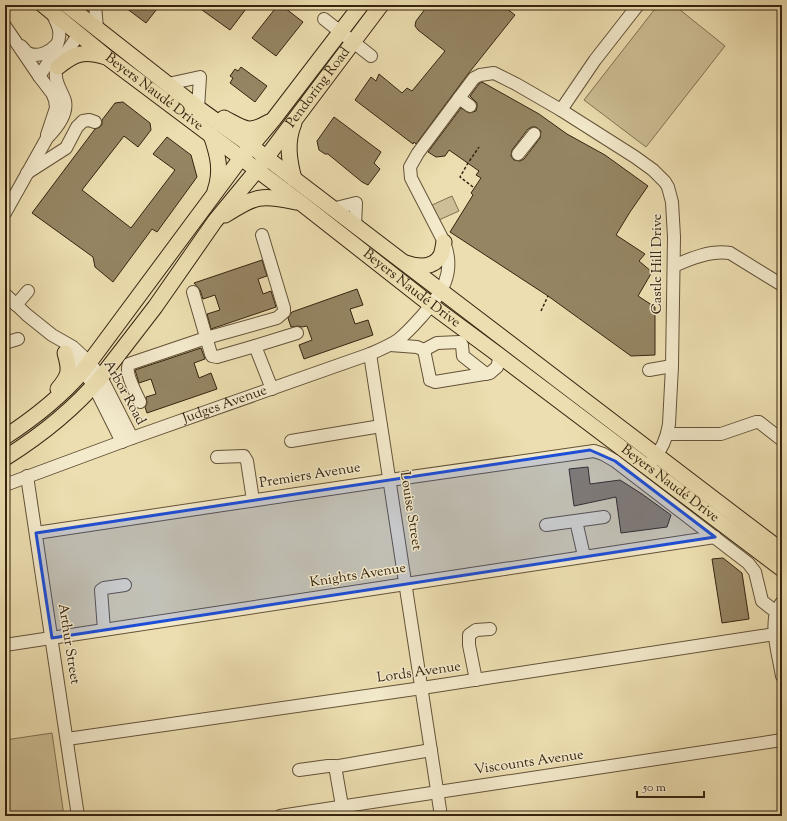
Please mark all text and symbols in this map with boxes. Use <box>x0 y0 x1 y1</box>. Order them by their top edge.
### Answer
street label: Pendoring Road <box>282 43 356 132</box>
street label: Beyers Naudé Drive <box>100 49 207 136</box>
street label: Castle Hill Drive <box>648 214 668 314</box>
street label: Beyers Naudé Drive <box>358 245 464 333</box>
street label: Arbor Road <box>98 357 150 429</box>
street label: Judges Avenue <box>179 381 270 430</box>
street label: Beyers Naudé Drive <box>616 440 723 528</box>
street label: Premiers Avenue <box>258 458 362 494</box>
street label: Louise Street <box>394 470 426 552</box>
street label: Knights Avenue <box>308 559 408 593</box>
street label: Arthur Street <box>52 602 84 686</box>
street label: Lords Avenue <box>376 657 462 689</box>
street label: Viscounts Avenue <box>473 745 585 781</box>
scale bar <box>637 773 704 799</box>
text: 50 m <box>642 779 666 797</box>

